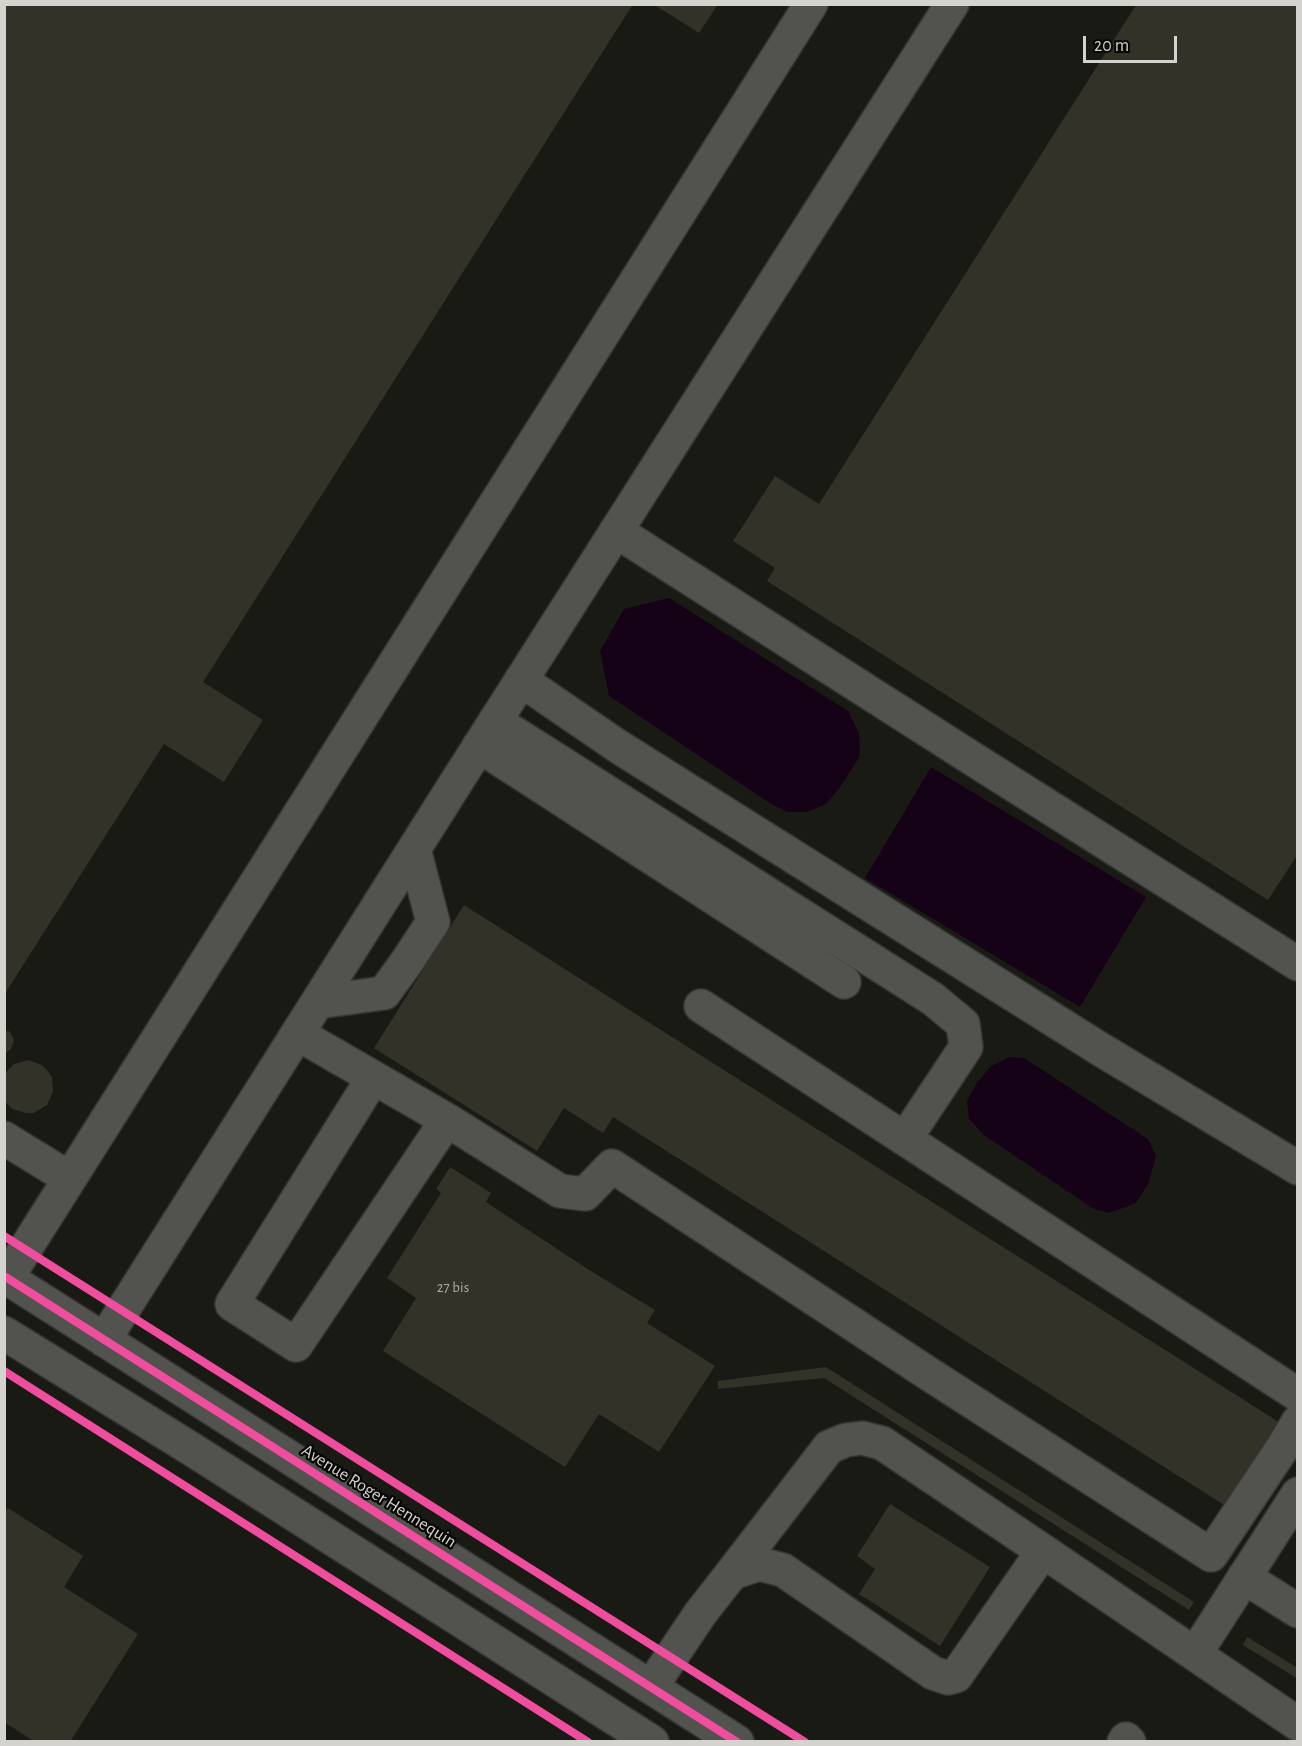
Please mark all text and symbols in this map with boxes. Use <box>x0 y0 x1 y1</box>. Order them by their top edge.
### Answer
scale bar <box>1086 24 1180 62</box>
text: 20 m <box>1094 37 1129 55</box>
house number: 27 bis <box>437 1278 469 1296</box>
street label: Avenue Roger Hennequin <box>298 1440 460 1552</box>

